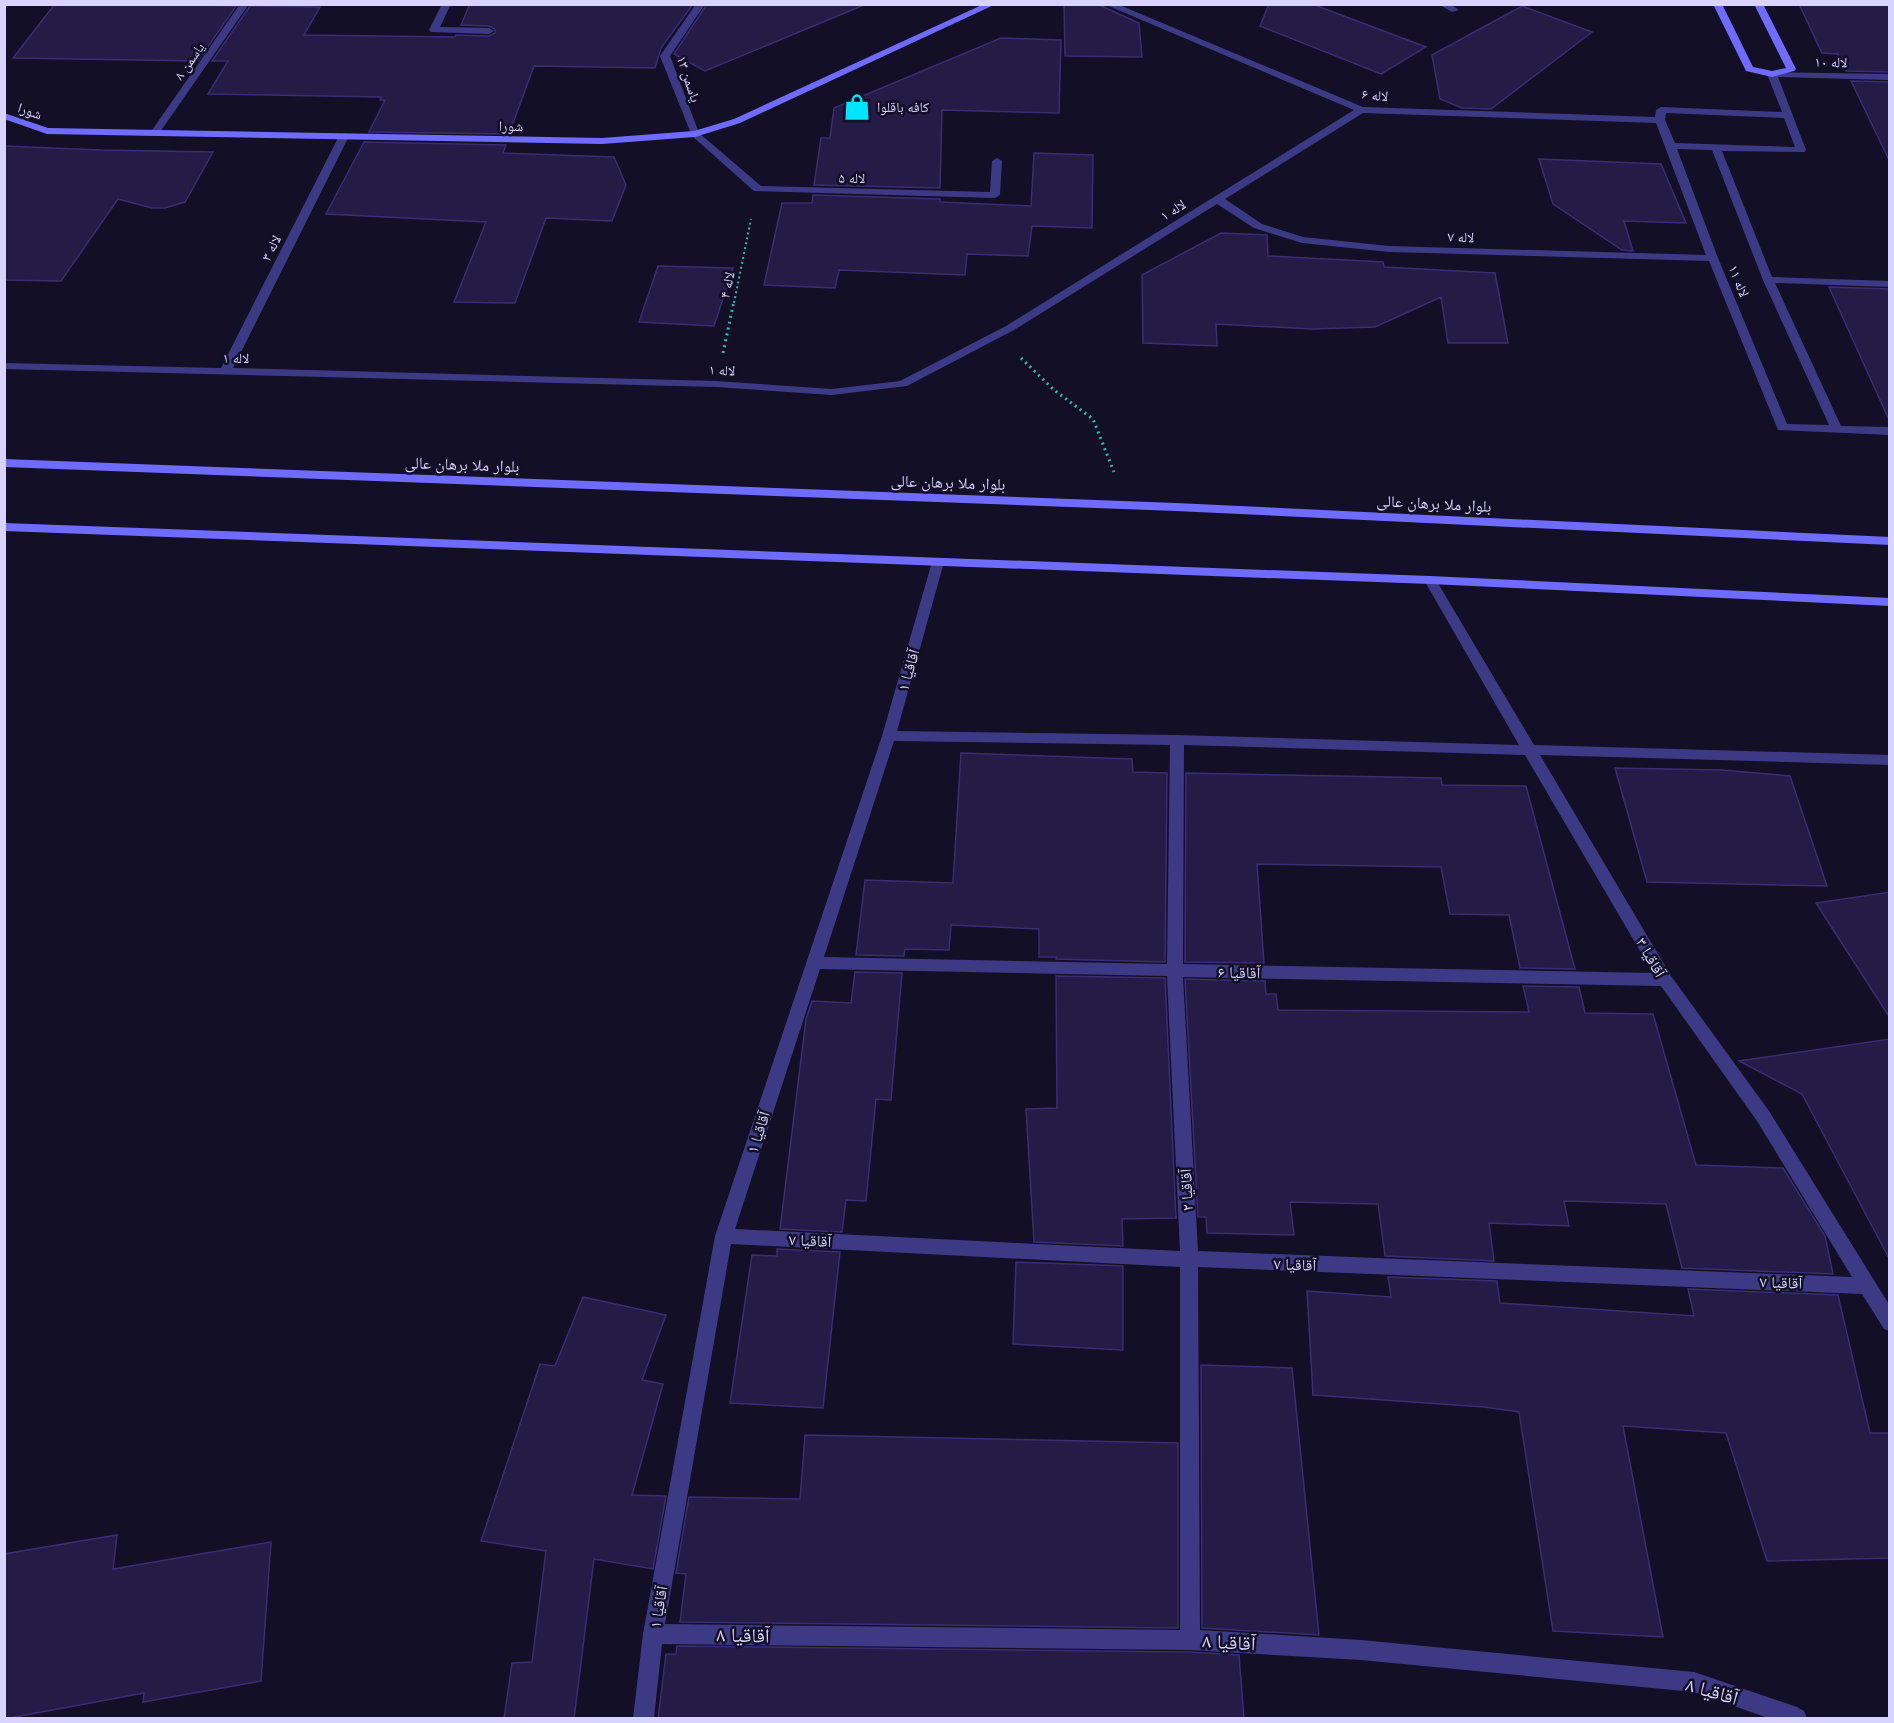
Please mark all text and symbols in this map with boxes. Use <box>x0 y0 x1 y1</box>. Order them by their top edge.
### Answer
street label: یاسمن ۸ <box>170 39 208 83</box>
street label: لاله ۱۰ <box>1814 52 1848 72</box>
street label: یاسمن ۱۳ <box>673 53 705 105</box>
street label: لاله ۶ <box>1361 85 1389 105</box>
shop icon: کافه باقلوا <box>842 92 872 122</box>
place label: کافه باقلوا <box>877 98 929 116</box>
street label: شورا <box>15 99 45 123</box>
street label: شورا <box>499 117 523 135</box>
street label: لاله ۵ <box>839 169 865 187</box>
street label: لاله ۱ <box>1157 195 1189 225</box>
street label: لاله ۷ <box>1447 228 1475 246</box>
street label: لاله ۳ <box>257 232 285 264</box>
street label: لاله ۱۱ <box>1724 262 1754 300</box>
street label: لاله ۴ <box>715 270 739 300</box>
street label: لاله ۱ <box>223 349 249 367</box>
street label: لاله ۱ <box>708 360 736 380</box>
street label: بلوار ملا برهان عالی <box>404 452 520 477</box>
street label: بلوار ملا برهان عالی <box>890 470 1006 495</box>
street label: بلوار ملا برهان عالی <box>1376 490 1492 517</box>
street label: آقاقیا ۱ <box>893 646 924 693</box>
street label: آقاقیا ۳ <box>1632 934 1671 981</box>
street label: آقاقیا ۶ <box>1217 962 1261 982</box>
street label: آقاقیا ۱ <box>742 1108 774 1155</box>
street label: آقاقیا ۲ <box>1175 1167 1197 1212</box>
street label: آقاقیا ۷ <box>788 1229 833 1251</box>
street label: آقاقیا ۷ <box>1273 1253 1318 1275</box>
street label: آقاقیا ۷ <box>1759 1271 1804 1293</box>
street label: آقاقیا ۱ <box>644 1583 672 1630</box>
street label: آقاقیا ۸ <box>716 1622 771 1647</box>
street label: آقاقیا ۸ <box>1202 1628 1257 1655</box>
street label: آقاقیا ۸ <box>1683 1671 1742 1710</box>

